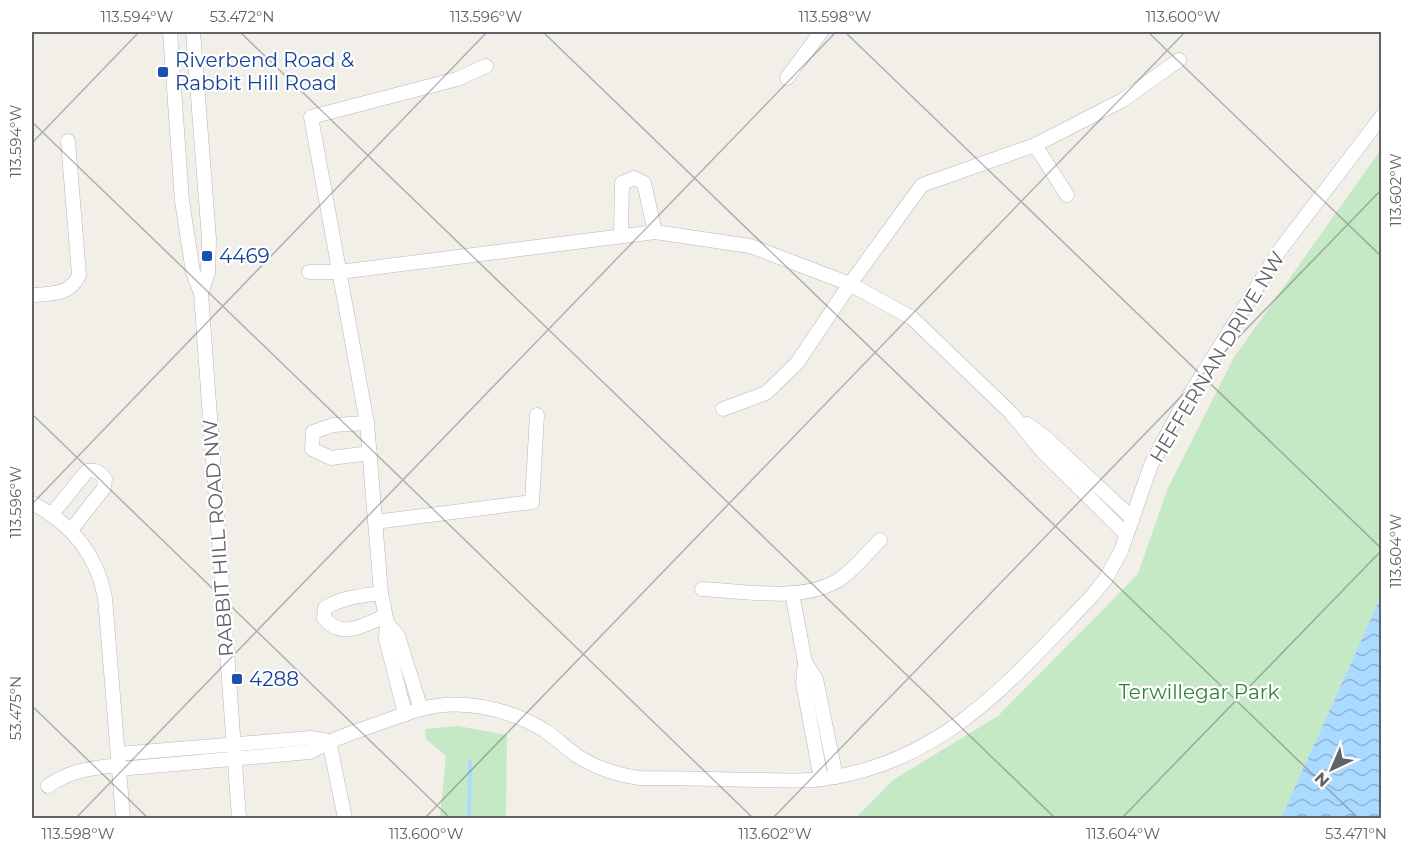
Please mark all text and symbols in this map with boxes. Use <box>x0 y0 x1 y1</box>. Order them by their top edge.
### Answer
text: 113.594°W <box>101 7 174 26</box>
text: 53.472°N <box>210 7 274 26</box>
text: 113.596°W <box>450 7 522 26</box>
text: 113.598°W <box>798 7 872 26</box>
text: 113.600°W <box>1146 7 1221 26</box>
place label: Riverbend Road & Rabbit Hill Road <box>175 48 355 95</box>
marker: Riverbend Road & Rabbit Hill Road <box>156 65 170 79</box>
text: 113.594°W <box>6 104 25 177</box>
text: 113.602°W <box>1386 153 1405 227</box>
place label: 4469 <box>219 244 270 268</box>
street label: HEFFERNAN DRIVE NW <box>1144 247 1290 467</box>
marker: 4469 <box>200 249 214 263</box>
street label: RABBIT HILL ROAD NW <box>198 418 238 658</box>
text: 113.596°W <box>6 466 25 538</box>
text: 113.604°W <box>1386 514 1405 588</box>
place label: 4288 <box>249 667 299 691</box>
marker: 4288 <box>230 672 244 686</box>
text: 53.475°N <box>6 676 25 740</box>
park label: Terwillegar Park <box>1118 680 1280 704</box>
north arrow <box>1302 739 1362 799</box>
text: N <box>1311 768 1333 791</box>
text: 113.598°W <box>41 824 115 843</box>
text: 113.600°W <box>389 824 464 843</box>
text: 113.602°W <box>738 824 812 843</box>
text: 113.604°W <box>1086 824 1160 843</box>
text: 53.471°N <box>1325 824 1387 843</box>

